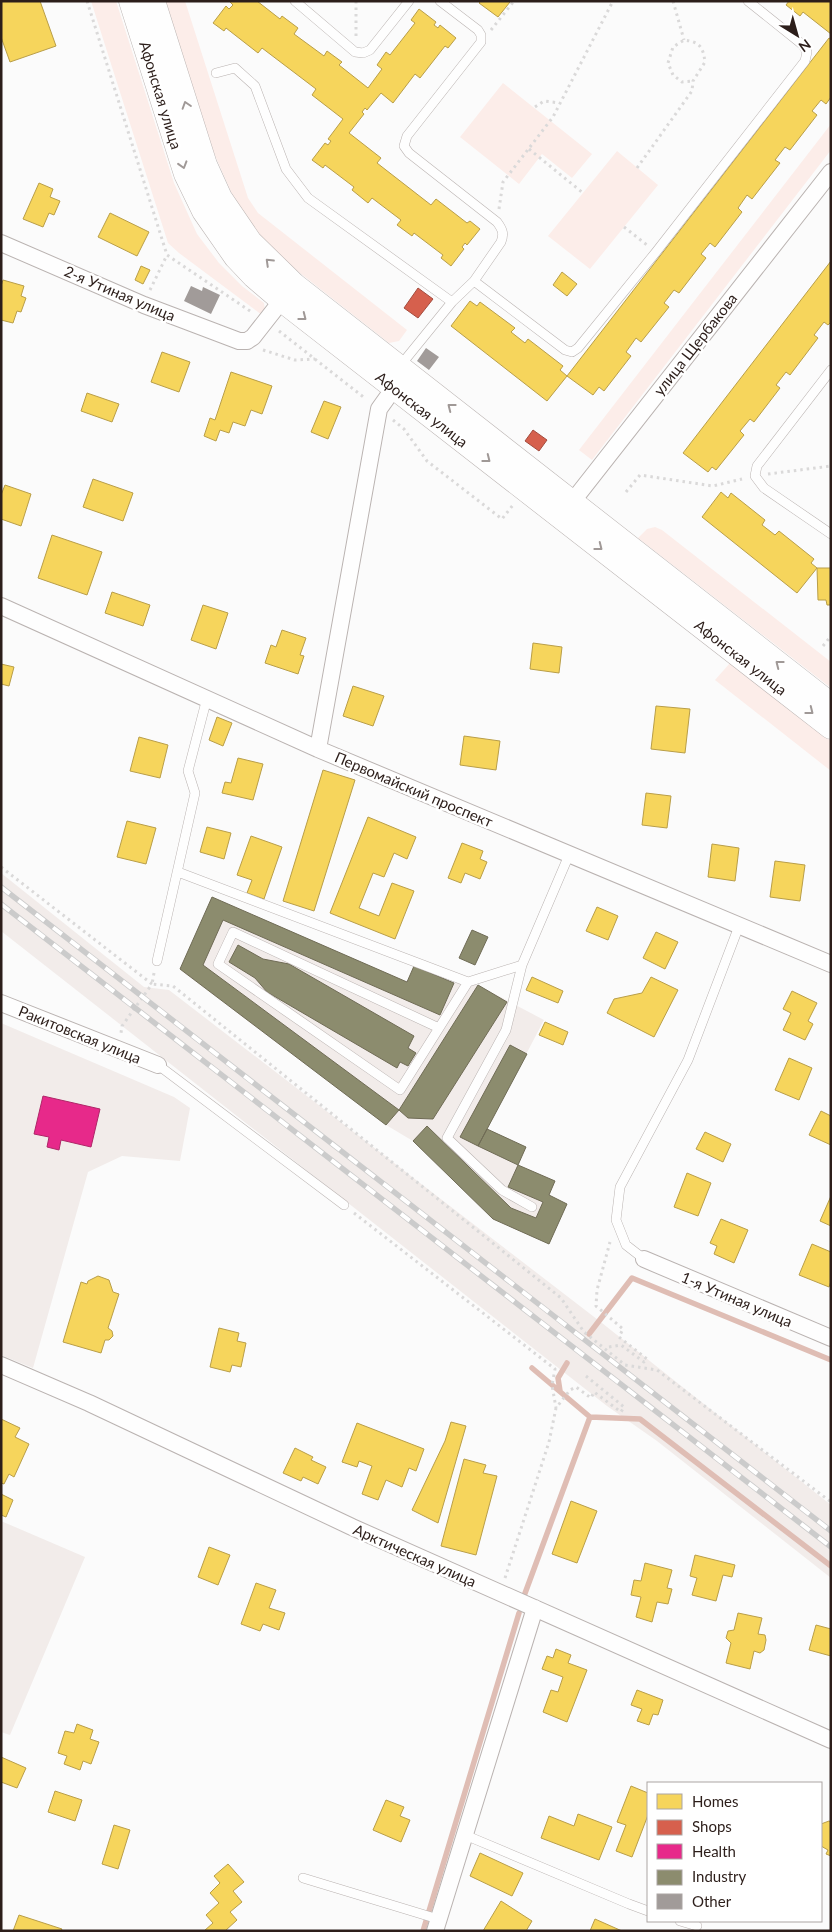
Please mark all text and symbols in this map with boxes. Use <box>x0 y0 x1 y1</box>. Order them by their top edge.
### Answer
north arrow <box>772 10 822 60</box>
text: N <box>796 36 815 56</box>
street label: Афонская улица <box>136 39 186 151</box>
one-way arrow <box>182 101 192 110</box>
one-way arrow <box>177 160 187 168</box>
one-way arrow <box>266 259 275 268</box>
street label: 2-я Утиная улица <box>62 262 178 324</box>
street label: улица Щербакова <box>650 289 740 399</box>
one-way arrow <box>298 311 307 320</box>
street label: Афонская улица <box>372 367 472 451</box>
one-way arrow <box>447 404 456 413</box>
one-way arrow <box>481 454 490 462</box>
one-way arrow <box>593 541 602 549</box>
street label: Афонская улица <box>691 615 791 699</box>
one-way arrow <box>775 660 784 669</box>
one-way arrow <box>804 705 813 713</box>
street label: Первомайский проспект <box>332 748 496 831</box>
street label: Ракитовская улица <box>16 1001 144 1067</box>
street label: 1-я Утиная улица <box>679 1268 795 1330</box>
street label: Арктическая улица <box>351 1520 479 1590</box>
legend <box>647 1782 822 1922</box>
text: Homes <box>692 1792 738 1810</box>
text: Shops <box>692 1817 732 1835</box>
text: Health <box>692 1842 736 1860</box>
text: Industry <box>692 1867 747 1885</box>
text: Other <box>692 1892 732 1910</box>

